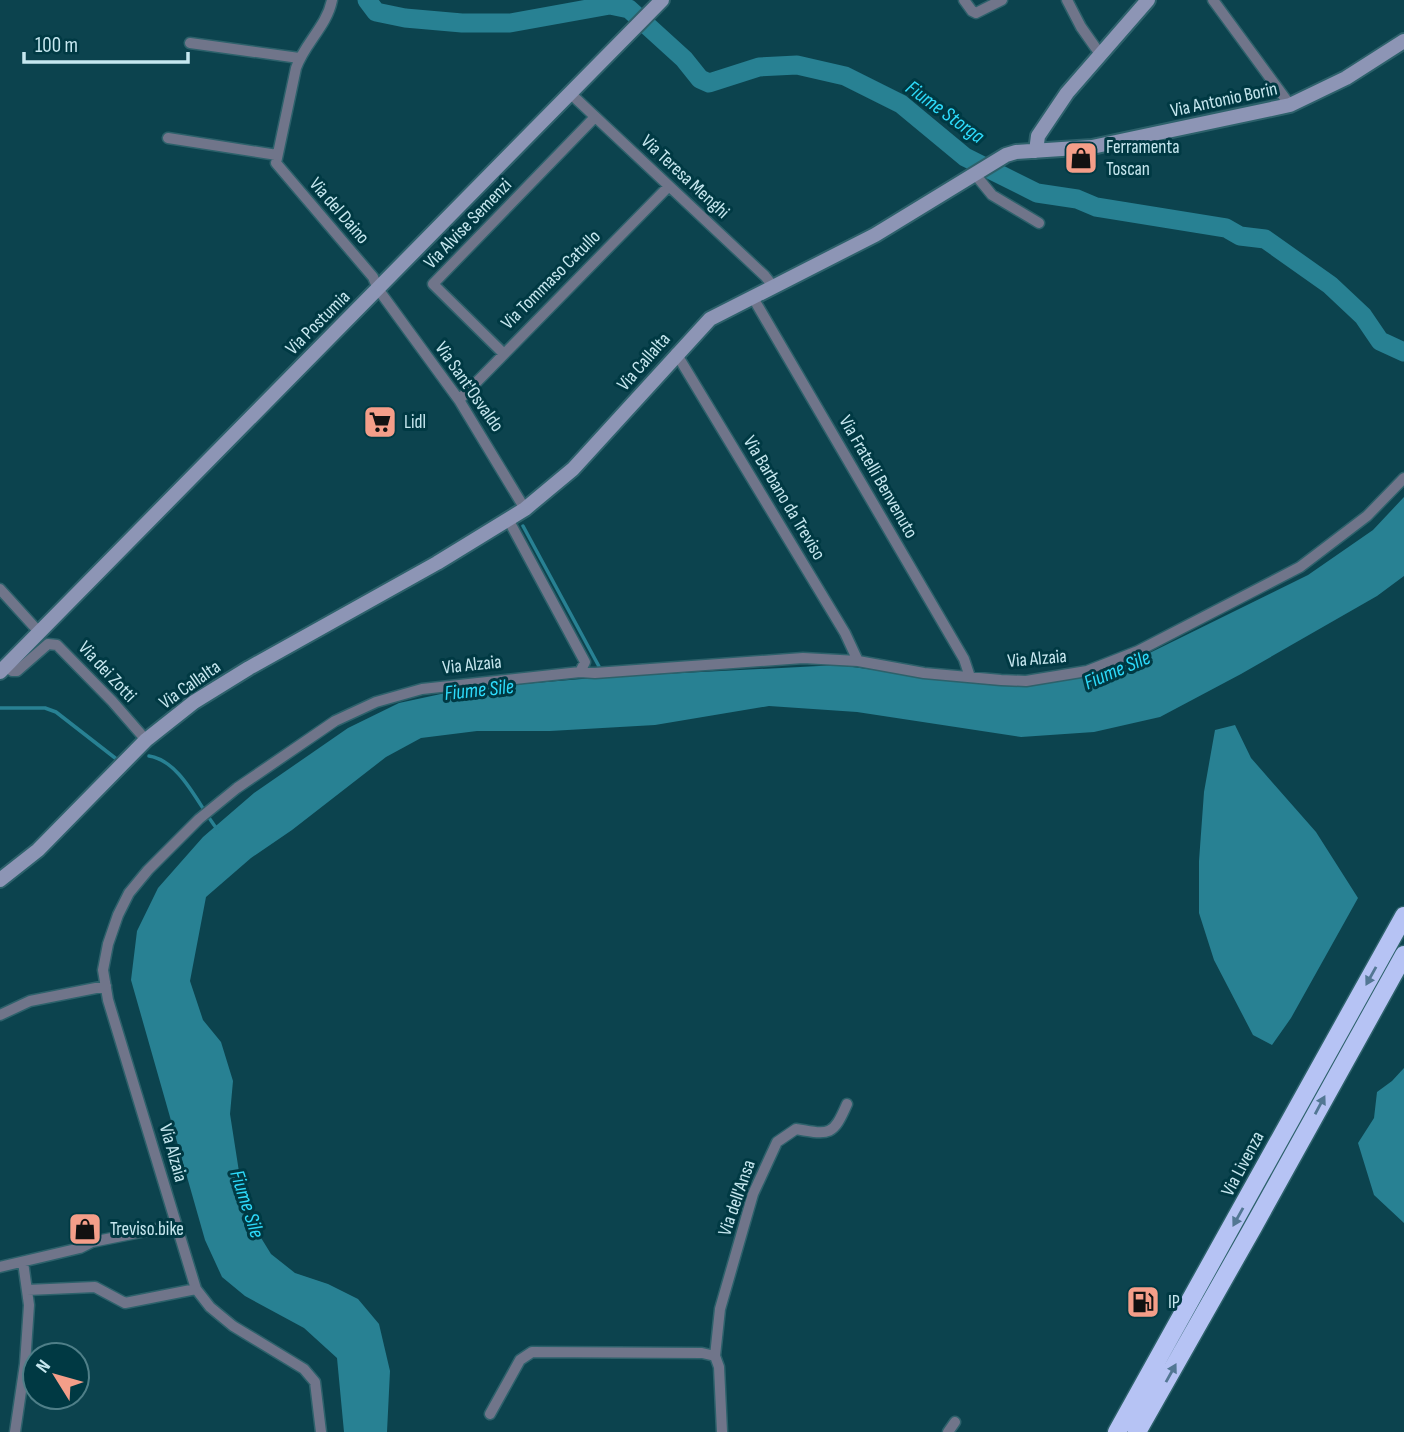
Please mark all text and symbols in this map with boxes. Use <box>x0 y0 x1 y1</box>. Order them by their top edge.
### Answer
scale bar <box>24 21 189 65</box>
text: 100 m <box>35 33 78 58</box>
water label: Fiume Storga <box>901 75 990 149</box>
street label: Via Antonio Borin <box>1168 77 1280 123</box>
street label: Via Teresa Menghi <box>636 130 734 224</box>
place label: Ferramenta Toscan <box>1106 136 1180 181</box>
shop icon: Ferramenta Toscan <box>1062 139 1100 177</box>
street label: Via del Daino <box>304 173 374 249</box>
street label: Via Alvise Semenzi <box>419 174 517 274</box>
street label: Via Tommaso Catullo <box>497 226 605 334</box>
street label: Via Postumia <box>281 286 355 360</box>
street label: Via Callalta <box>613 328 675 396</box>
street label: Via Sant'Osvaldo <box>430 337 508 437</box>
supermarket icon: Lidl <box>361 403 399 441</box>
place label: Lidl <box>404 411 426 434</box>
street label: Via Fratelli Benvenuto <box>834 412 922 542</box>
street label: Via Barbano da Treviso <box>738 432 830 564</box>
street label: Via dei Zotti <box>73 637 141 707</box>
street label: Via Alzaia <box>1006 645 1068 673</box>
water label: Fiume Sile <box>1080 645 1154 695</box>
street label: Via Alzaia <box>441 650 503 680</box>
street label: Via Callalta <box>155 656 225 714</box>
water label: Fiume Sile <box>443 674 515 706</box>
one-way arrow <box>1365 966 1377 986</box>
one-way arrow <box>1313 1094 1325 1114</box>
street label: Via Alzaia <box>154 1121 192 1185</box>
street label: Via Livenza <box>1216 1128 1270 1200</box>
street label: Via dell'Ansa <box>713 1157 761 1239</box>
water label: Fiume Sile <box>224 1167 270 1241</box>
one-way arrow <box>1232 1207 1244 1227</box>
shop icon: Treviso.bike <box>66 1210 104 1248</box>
place label: Treviso.bike <box>110 1218 184 1241</box>
fuel station icon: IP <box>1124 1283 1162 1321</box>
place label: IP <box>1168 1291 1180 1314</box>
north arrow <box>21 1341 91 1411</box>
text: N <box>31 1356 56 1378</box>
one-way arrow <box>1165 1364 1177 1383</box>

